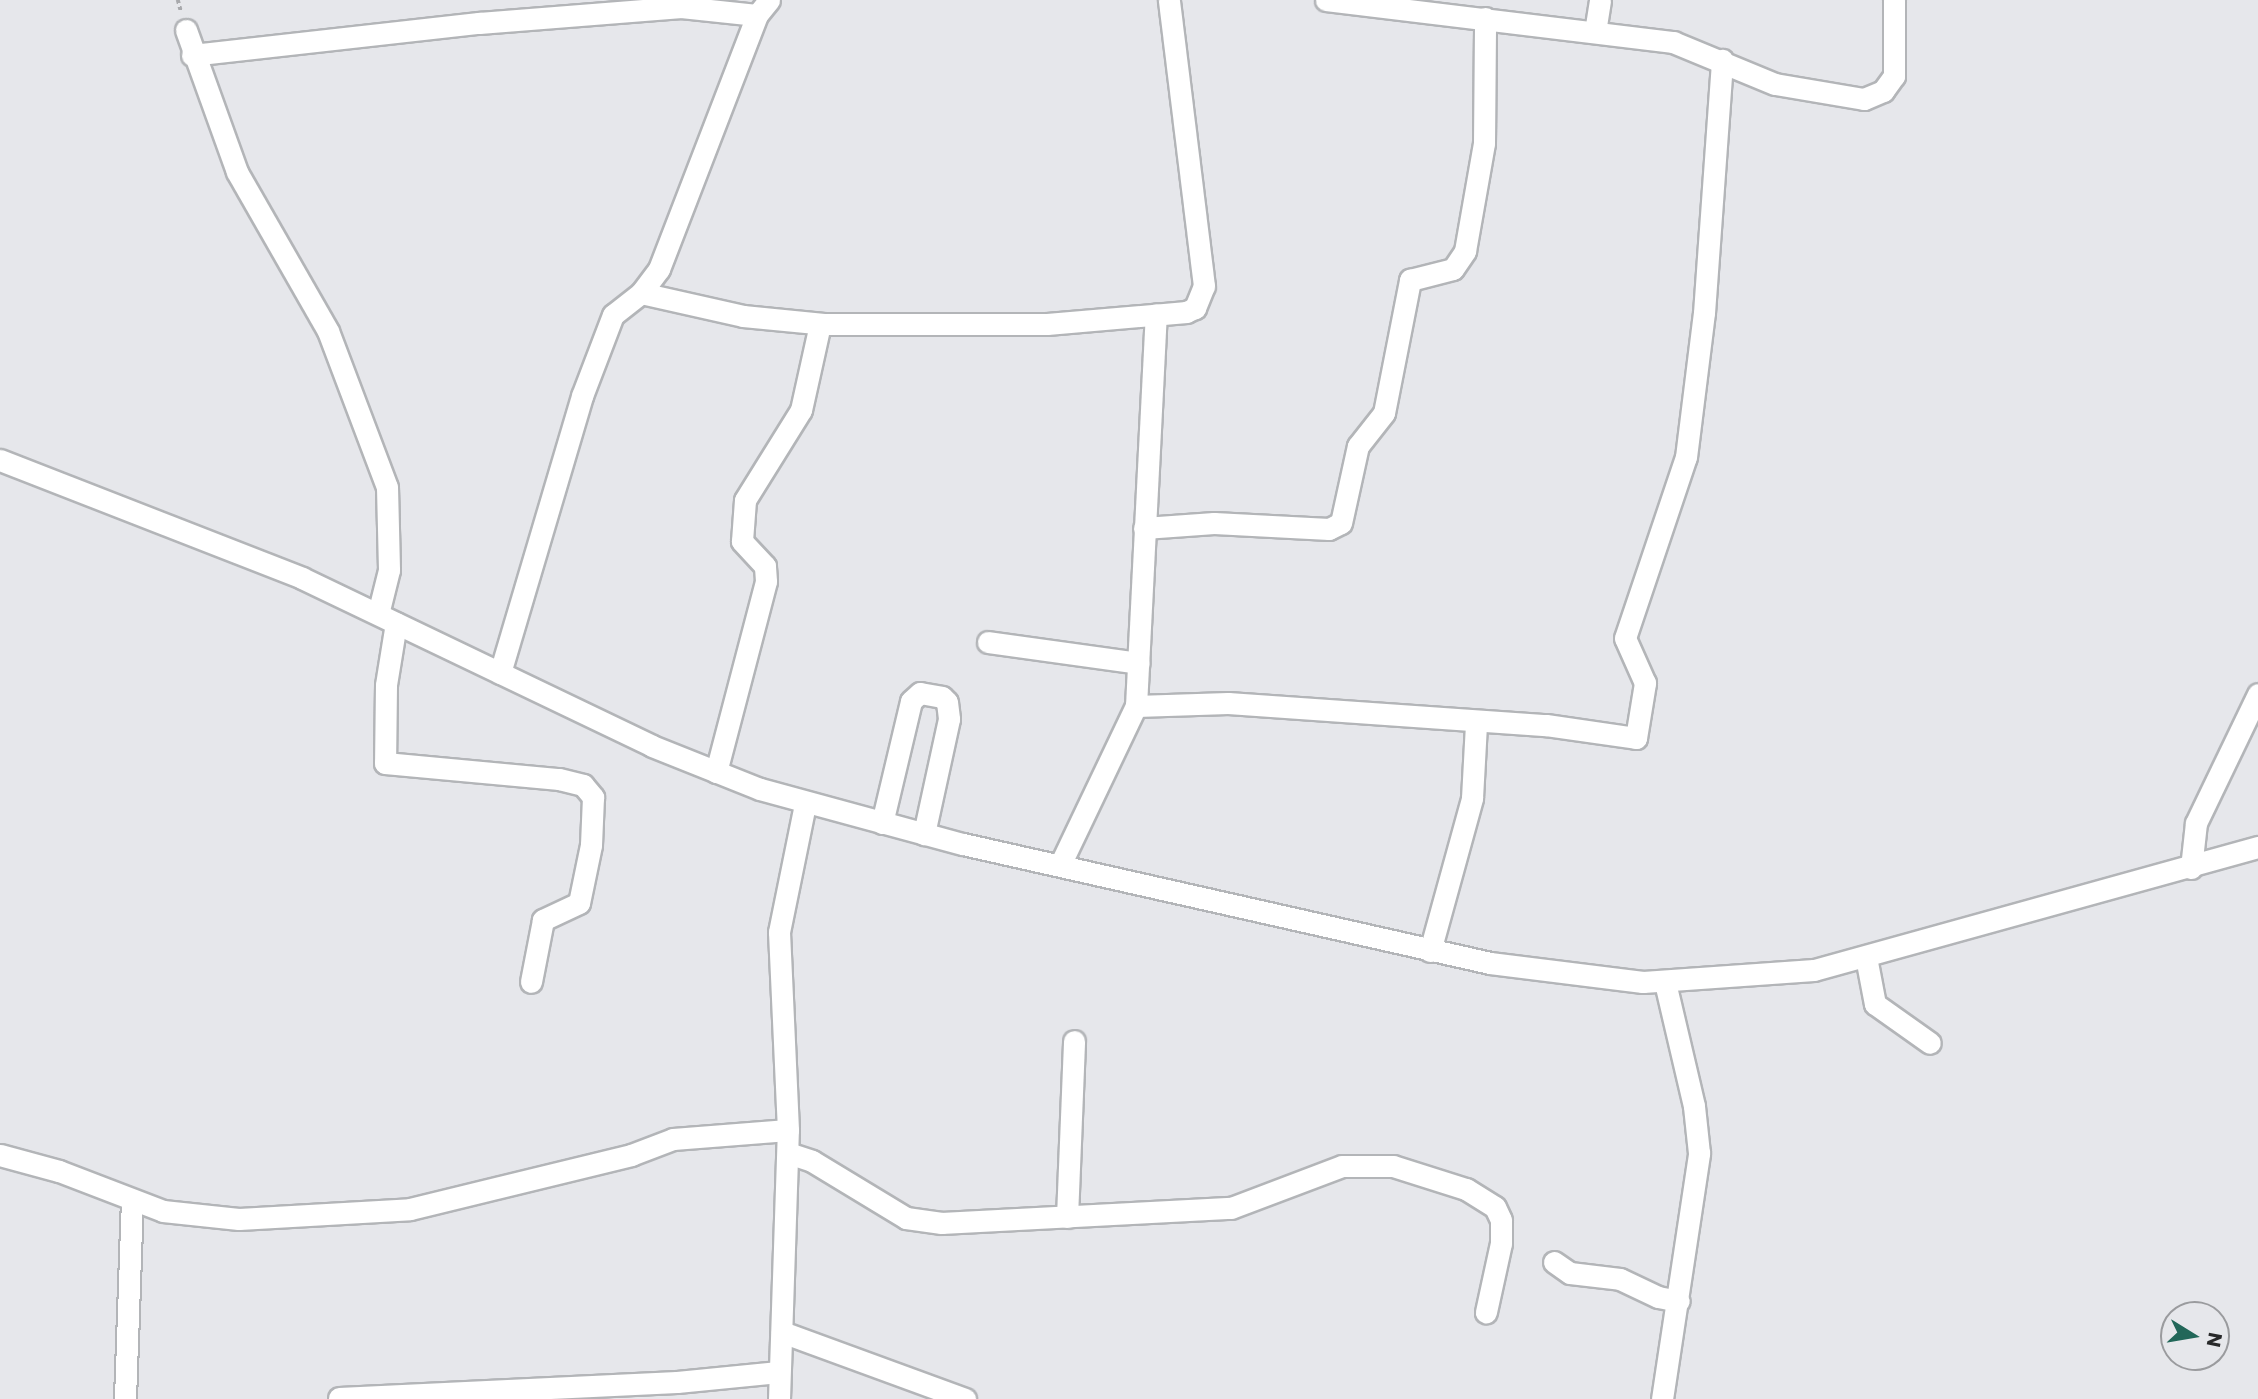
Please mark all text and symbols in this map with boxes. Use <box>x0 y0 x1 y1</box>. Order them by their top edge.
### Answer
north arrow <box>2160 1301 2230 1371</box>
text: N <box>2200 1330 2229 1349</box>

